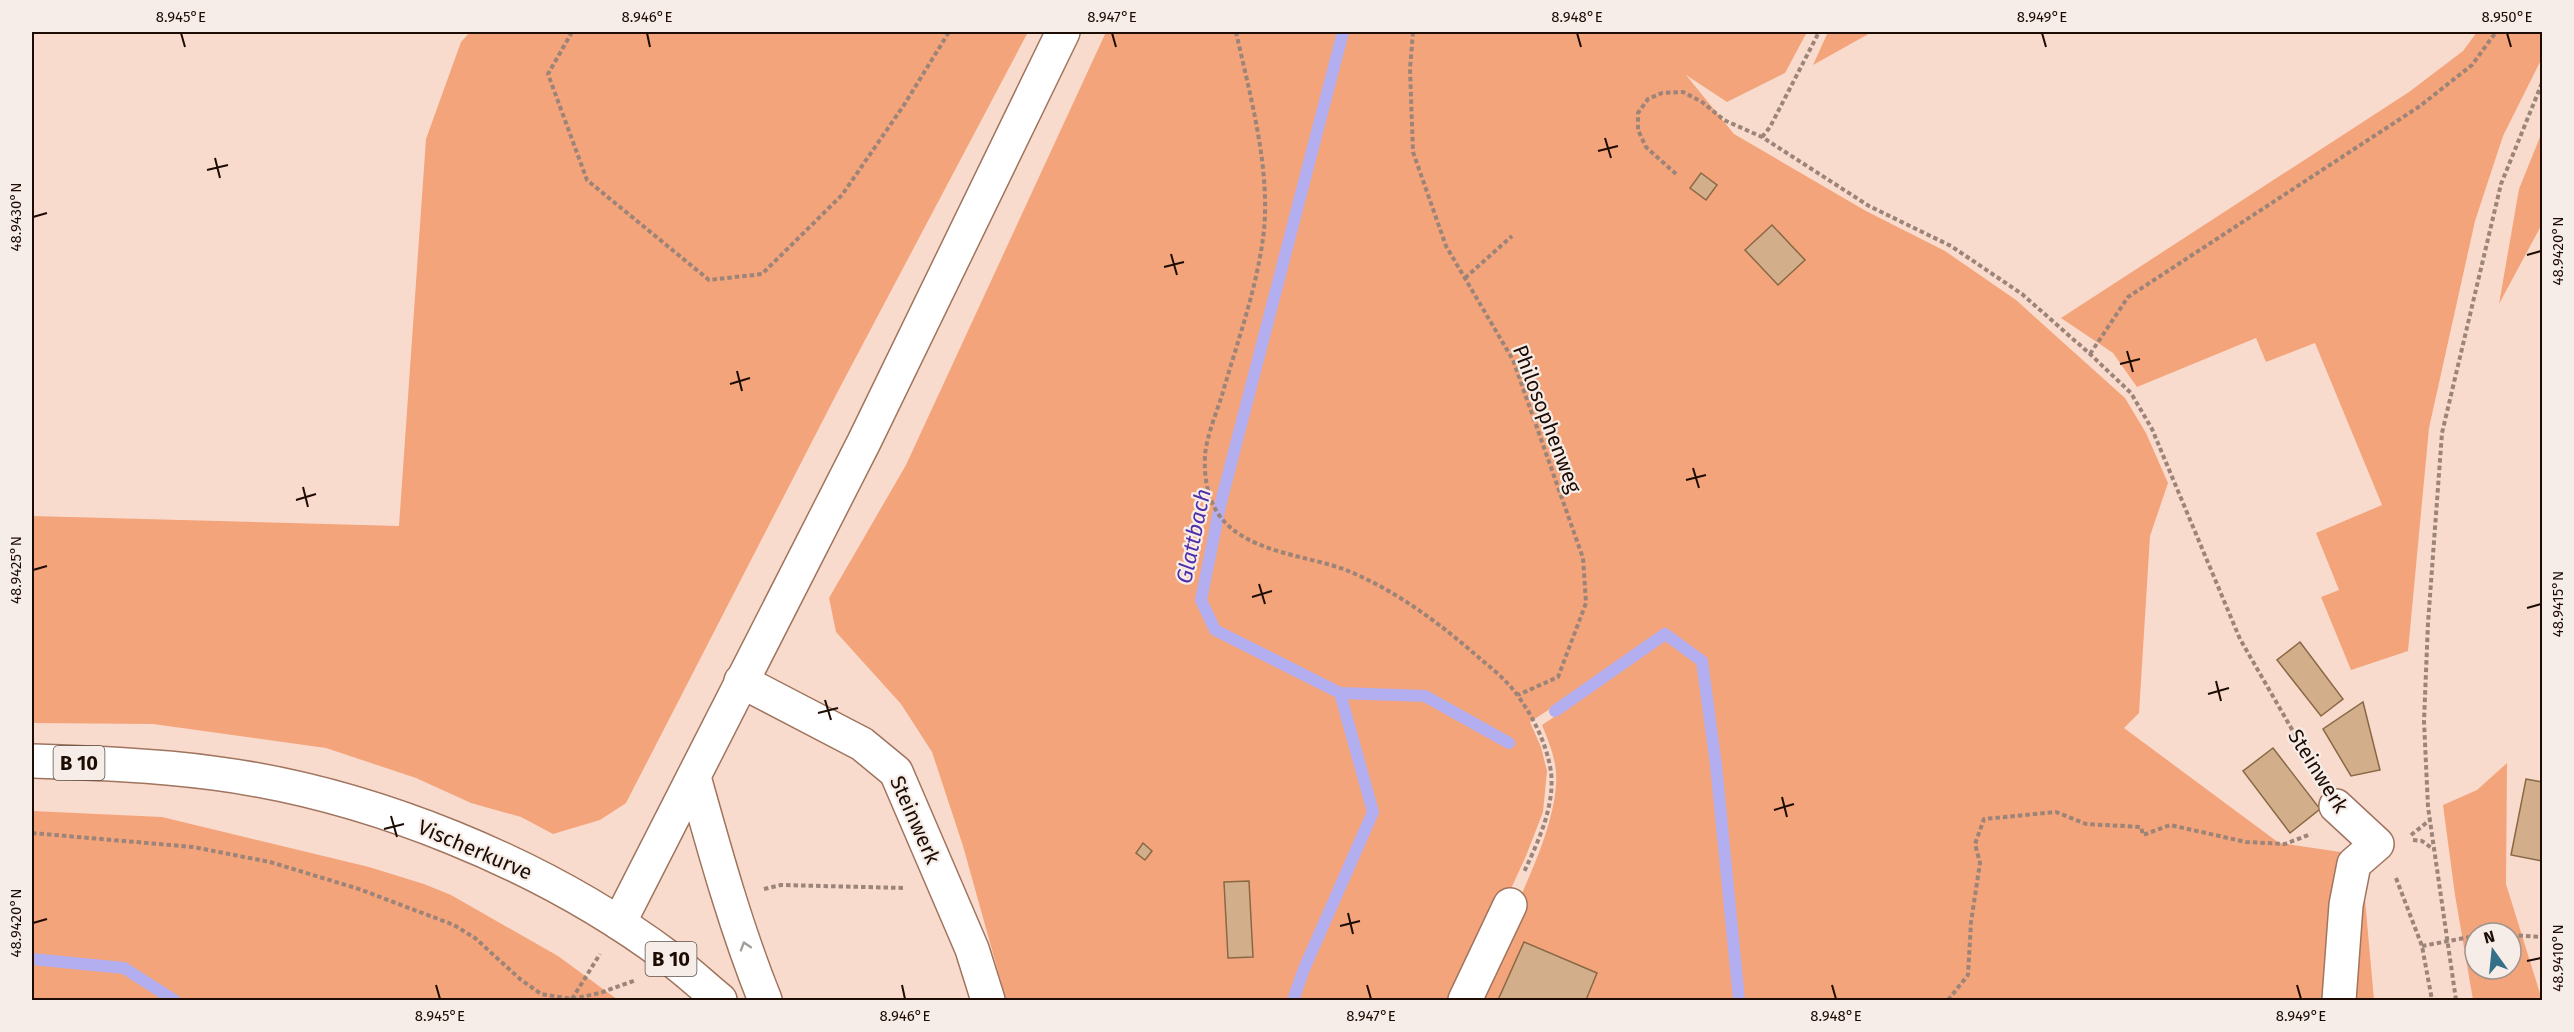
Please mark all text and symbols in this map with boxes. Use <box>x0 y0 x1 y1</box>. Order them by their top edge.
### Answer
text: 8.945°E <box>156 8 206 26</box>
text: 8.946°E <box>622 8 672 26</box>
text: 8.947°E <box>1087 8 1137 26</box>
text: 8.948°E <box>1551 8 1603 26</box>
text: 8.949°E <box>2017 8 2067 26</box>
text: 8.950°E <box>2481 8 2533 26</box>
text: 48.9430°N <box>7 183 25 251</box>
text: 48.9420°N <box>2549 217 2567 285</box>
street label: Philosophenweg <box>1507 341 1587 497</box>
water label: Glattbach <box>1170 486 1217 586</box>
text: 48.9425°N <box>7 536 25 604</box>
text: 48.9415°N <box>2549 571 2567 637</box>
street label: Steinwerk <box>2282 724 2354 818</box>
road number: B 10 <box>54 746 104 780</box>
street label: Steinwerk <box>884 772 946 868</box>
street label: Vischerkurve <box>414 814 536 886</box>
text: 48.9420°N <box>7 889 25 957</box>
north arrow <box>2463 921 2523 981</box>
text: 48.9410°N <box>2549 924 2567 992</box>
text: N <box>2482 926 2497 948</box>
one-way arrow <box>740 941 752 951</box>
road number: B 10 <box>646 942 696 976</box>
text: 8.945°E <box>415 1007 465 1025</box>
text: 8.946°E <box>880 1007 930 1025</box>
text: 8.947°E <box>1346 1007 1396 1025</box>
text: 8.948°E <box>1810 1007 1862 1025</box>
text: 8.949°E <box>2276 1007 2326 1025</box>

